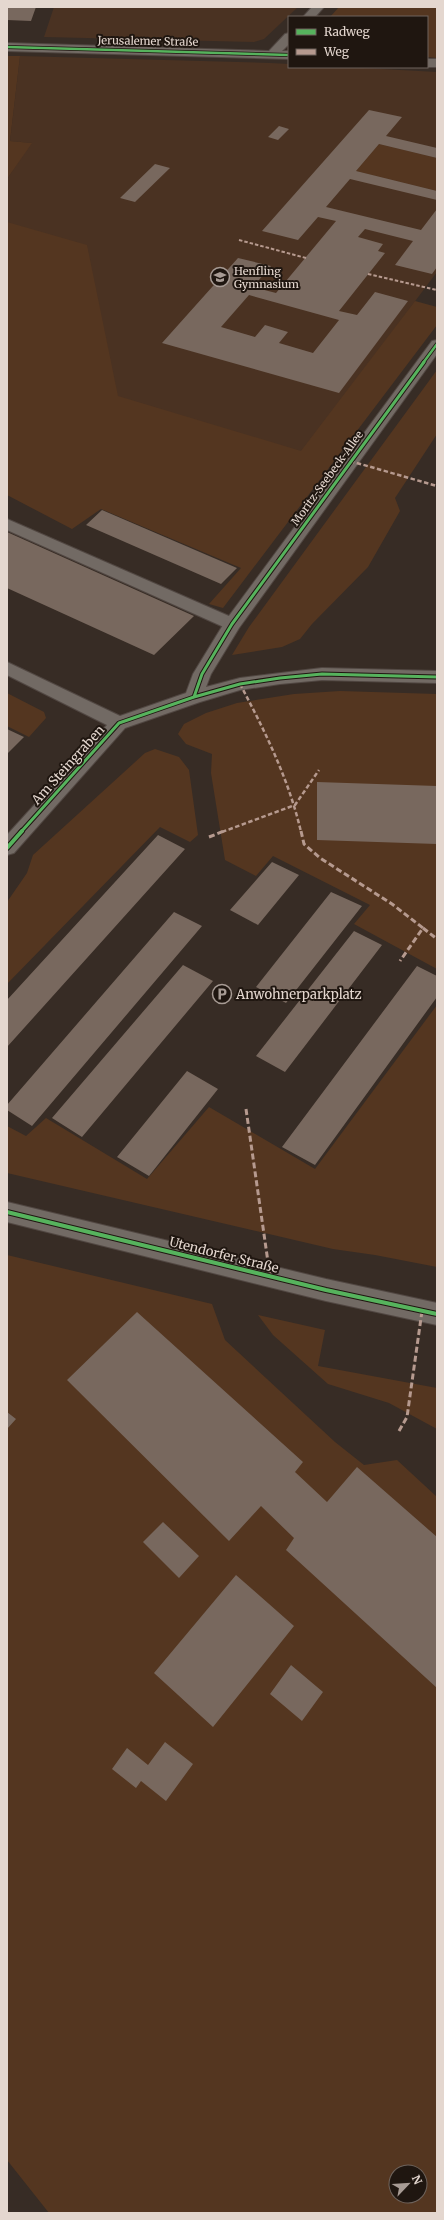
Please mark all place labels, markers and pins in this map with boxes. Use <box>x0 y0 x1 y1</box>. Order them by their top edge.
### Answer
place label: Henfling Gymnasium <box>234 264 299 291</box>
school or university icon: Henfling Gymnasium <box>209 266 231 288</box>
parking icon: Anwohnerparkplatz <box>211 983 233 1005</box>
place label: Anwohnerparkplatz <box>235 986 362 1003</box>

